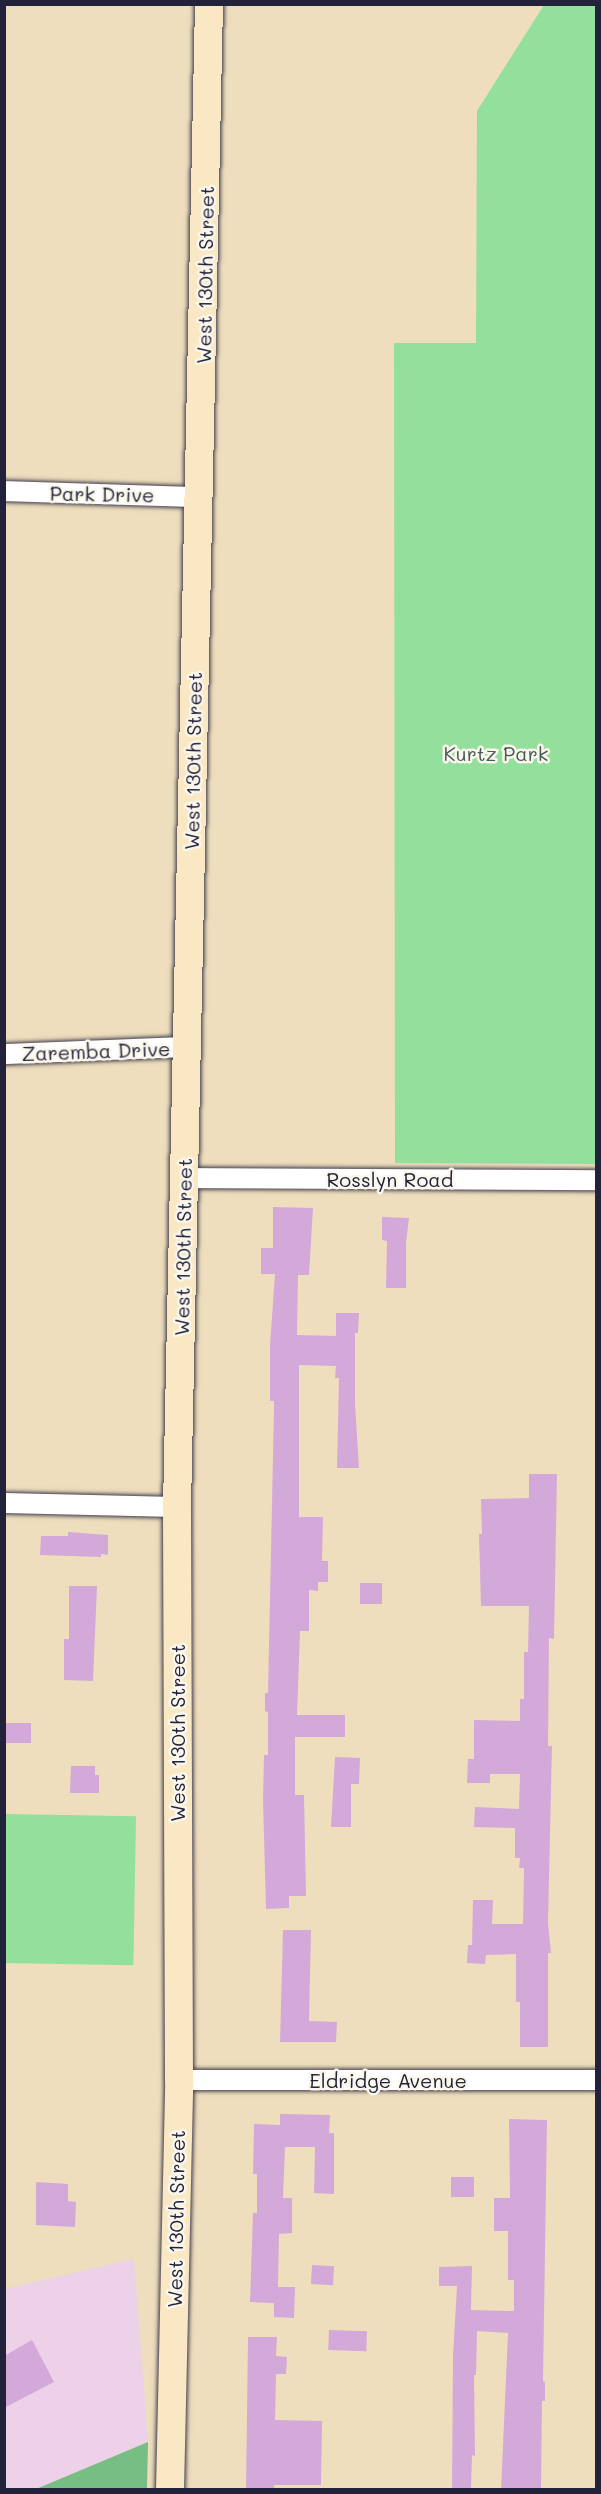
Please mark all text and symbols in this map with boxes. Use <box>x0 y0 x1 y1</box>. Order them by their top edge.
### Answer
street label: West 130th Street <box>191 186 219 364</box>
street label: Park Drive <box>49 481 155 507</box>
street label: West 130th Street <box>179 672 207 850</box>
park label: Kurtz Park <box>444 741 548 765</box>
street label: Zaremba Drive <box>21 1036 171 1066</box>
street label: West 130th Street <box>169 1158 197 1336</box>
street label: Rosslyn Road <box>327 1167 453 1191</box>
street label: West 130th Street <box>165 1644 189 1822</box>
street label: Eldridge Avenue <box>309 2068 467 2092</box>
street label: West 130th Street <box>162 2130 190 2308</box>

